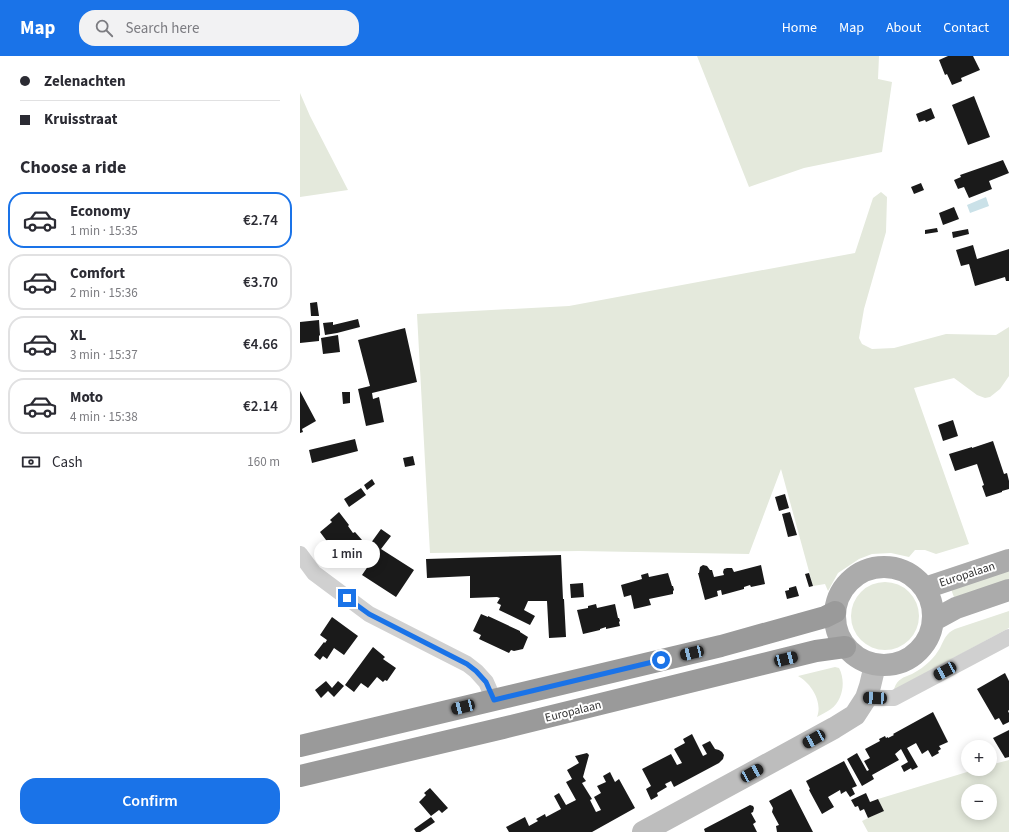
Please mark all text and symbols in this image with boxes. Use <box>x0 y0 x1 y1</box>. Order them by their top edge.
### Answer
search box <box>79 10 359 46</box>
text: Map <box>20 15 55 42</box>
icon: search <box>93 17 115 39</box>
text: Search here <box>125 18 199 39</box>
text: Home <box>782 18 817 38</box>
text: Map <box>839 18 864 38</box>
text: About <box>886 18 921 38</box>
text: Contact <box>943 18 989 38</box>
text: Zelenachten <box>44 71 126 92</box>
text: Kruisstraat <box>44 109 117 130</box>
text: Choose a ride <box>20 155 126 180</box>
text: Economy <box>70 201 131 222</box>
icon: car <box>22 202 58 238</box>
text: €2.74 <box>243 210 278 231</box>
text: 1 min · 15:35 <box>70 222 138 240</box>
text: Comfort <box>70 263 125 284</box>
icon: car <box>22 264 58 300</box>
text: €3.70 <box>243 272 278 293</box>
text: 2 min · 15:36 <box>70 284 138 302</box>
text: XL <box>70 325 86 346</box>
icon: car <box>22 326 58 362</box>
text: €4.66 <box>243 334 278 355</box>
text: 3 min · 15:37 <box>70 346 138 364</box>
text: Moto <box>70 387 103 408</box>
icon: car <box>22 388 58 424</box>
text: €2.14 <box>243 396 278 417</box>
text: 4 min · 15:38 <box>70 408 138 426</box>
icon: cash <box>20 451 42 473</box>
text: Cash <box>52 452 83 473</box>
text: 160 m <box>247 453 280 471</box>
callout: 1 min <box>314 540 380 568</box>
text: 1 min <box>332 545 362 563</box>
street label: Europalaan <box>937 557 997 591</box>
route end <box>338 589 356 607</box>
car <box>679 644 705 662</box>
car <box>773 650 799 668</box>
route start <box>652 651 670 669</box>
car <box>932 660 958 682</box>
car <box>863 691 887 705</box>
street label: Europalaan <box>543 696 603 727</box>
car <box>450 698 476 716</box>
car <box>801 728 827 750</box>
map controls <box>961 740 997 820</box>
button: + <box>961 740 997 776</box>
car <box>739 762 765 784</box>
button: Confirm <box>20 778 280 824</box>
button: − <box>961 784 997 820</box>

